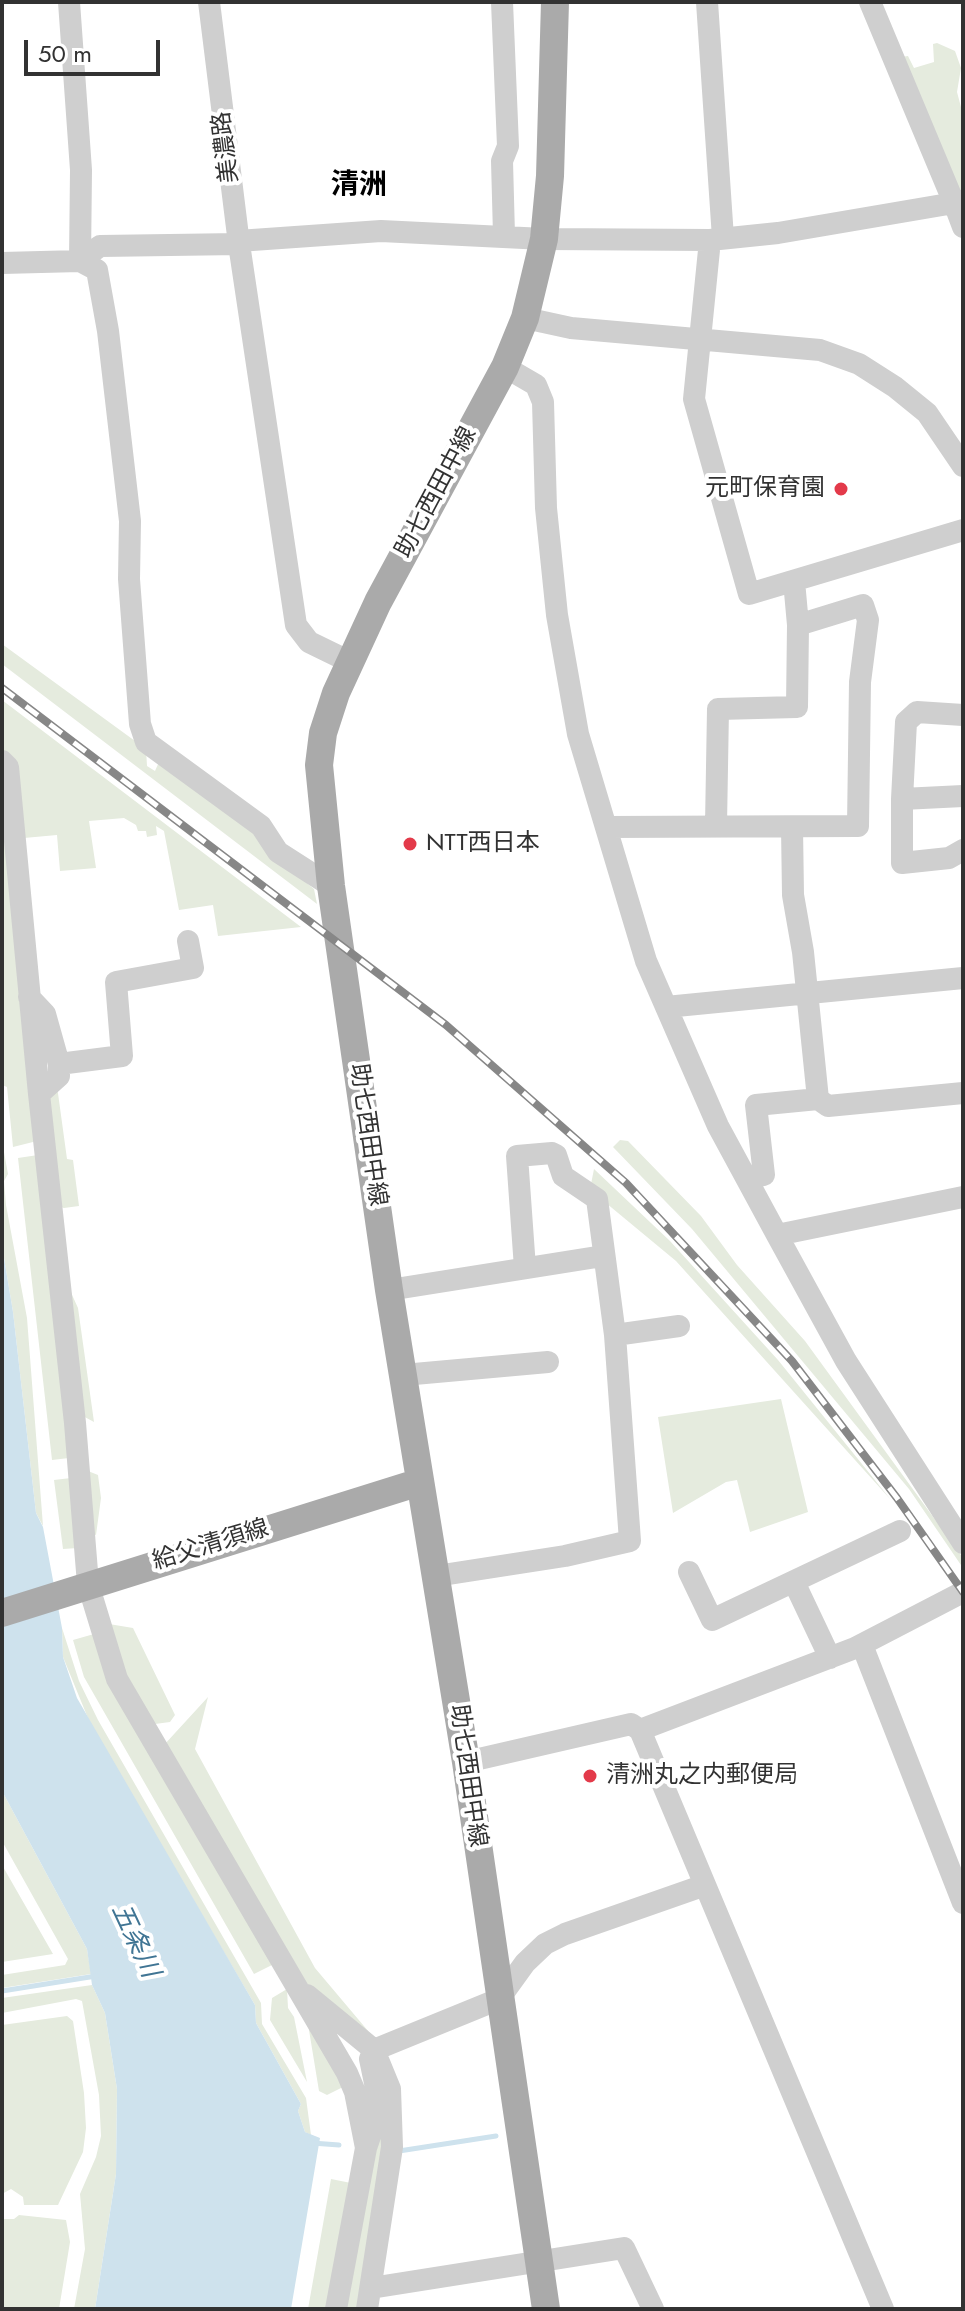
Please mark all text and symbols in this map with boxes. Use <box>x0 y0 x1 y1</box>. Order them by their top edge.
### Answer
scale bar <box>28 24 164 74</box>
text: 50 m <box>38 36 92 71</box>
street label: 美濃路 <box>208 110 246 184</box>
district label: 清洲 <box>331 169 387 203</box>
street label: 助七西田中線 <box>390 423 484 563</box>
place label: 元町保育園 <box>705 475 825 503</box>
marker: 元町保育園 <box>832 480 850 498</box>
place label: NTT西日本 <box>426 830 540 858</box>
marker: NTT西日本 <box>401 835 419 853</box>
street label: 助七西田中線 <box>343 1062 391 1208</box>
street label: 給父清須線 <box>149 1515 273 1577</box>
street label: 助七西田中線 <box>443 1703 491 1849</box>
place label: 清洲丸之内郵便局 <box>606 1762 798 1790</box>
marker: 清洲丸之内郵便局 <box>581 1767 599 1785</box>
water label: 五条川 <box>103 1899 165 1983</box>

